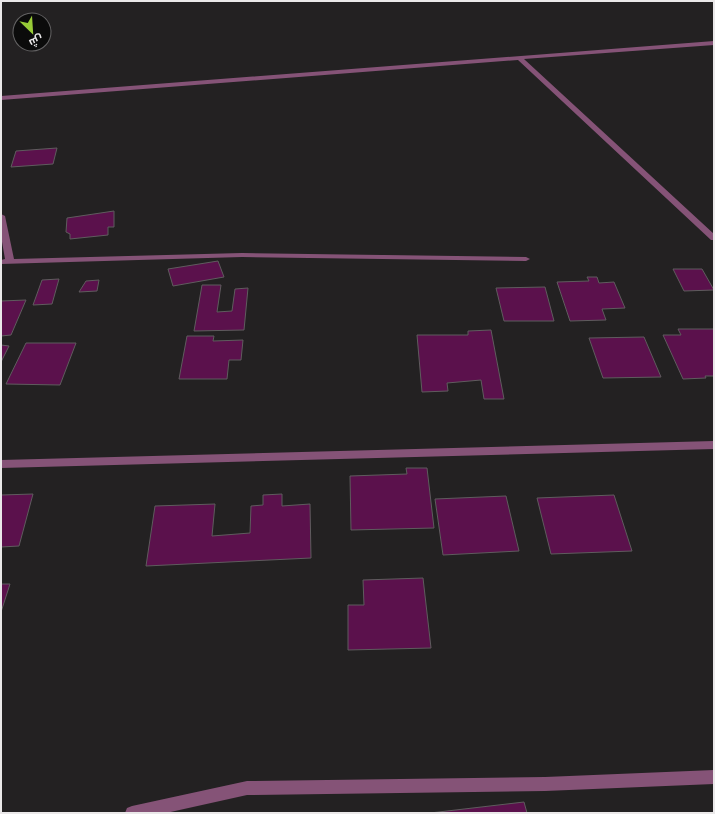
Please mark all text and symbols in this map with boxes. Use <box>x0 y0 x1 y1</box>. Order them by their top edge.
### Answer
north arrow <box>12 12 52 52</box>
text: ش <box>27 32 46 50</box>

